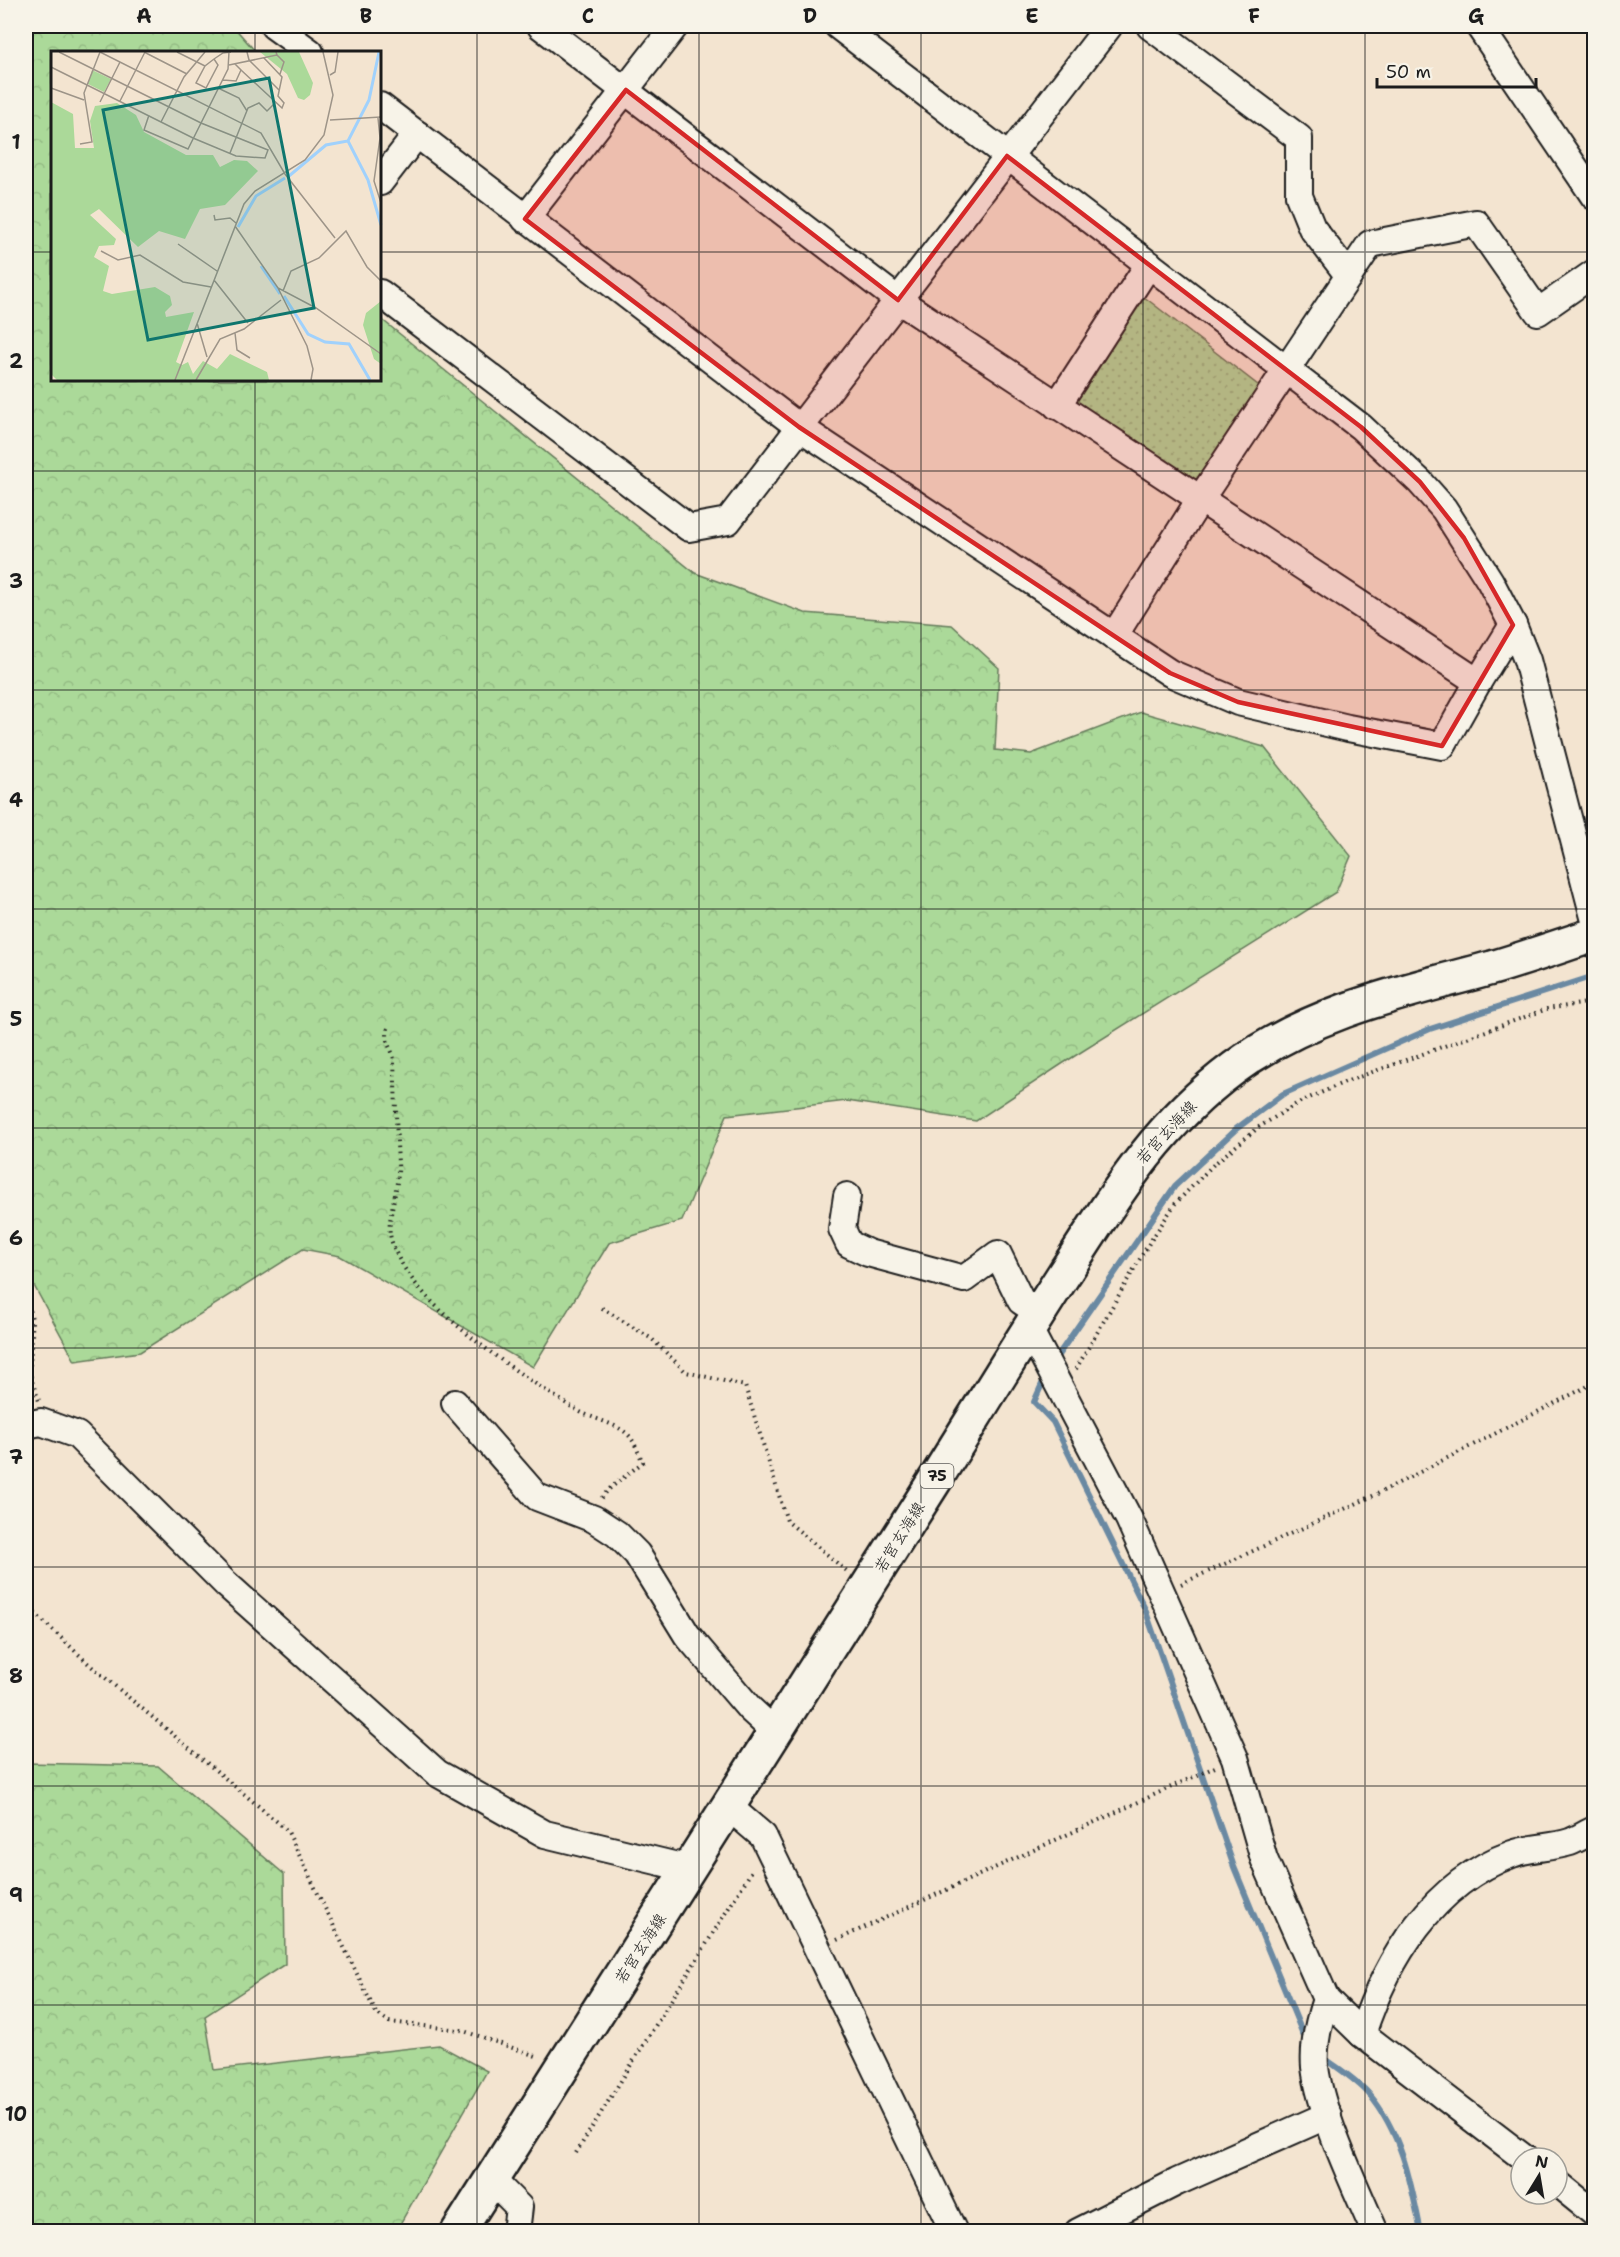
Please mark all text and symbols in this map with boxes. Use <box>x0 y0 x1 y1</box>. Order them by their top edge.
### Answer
text: A <box>136 3 152 29</box>
text: B <box>360 3 372 29</box>
text: C <box>582 3 594 29</box>
text: D <box>803 3 817 29</box>
text: E <box>1025 3 1039 29</box>
text: F <box>1248 3 1260 29</box>
text: G <box>1468 3 1484 29</box>
inset map <box>51 51 381 381</box>
scale bar <box>1377 51 1536 89</box>
text: 50 m <box>1386 60 1431 84</box>
text: 1 <box>11 129 21 155</box>
text: 2 <box>9 348 23 374</box>
text: 3 <box>9 568 23 594</box>
text: 4 <box>9 787 23 813</box>
text: 5 <box>10 1006 22 1032</box>
street label: 若宮玄海線 <box>1131 1096 1201 1169</box>
text: 6 <box>9 1225 23 1251</box>
text: 7 <box>9 1444 23 1470</box>
road number: 75 <box>920 1464 954 1488</box>
street label: 若宮玄海線 <box>869 1498 930 1577</box>
text: 8 <box>9 1663 23 1689</box>
text: 9 <box>9 1882 23 1908</box>
street label: 若宮玄海線 <box>610 1909 671 1988</box>
text: 10 <box>5 2101 27 2127</box>
north arrow <box>1509 2146 1569 2206</box>
text: N <box>1534 2150 1550 2173</box>

